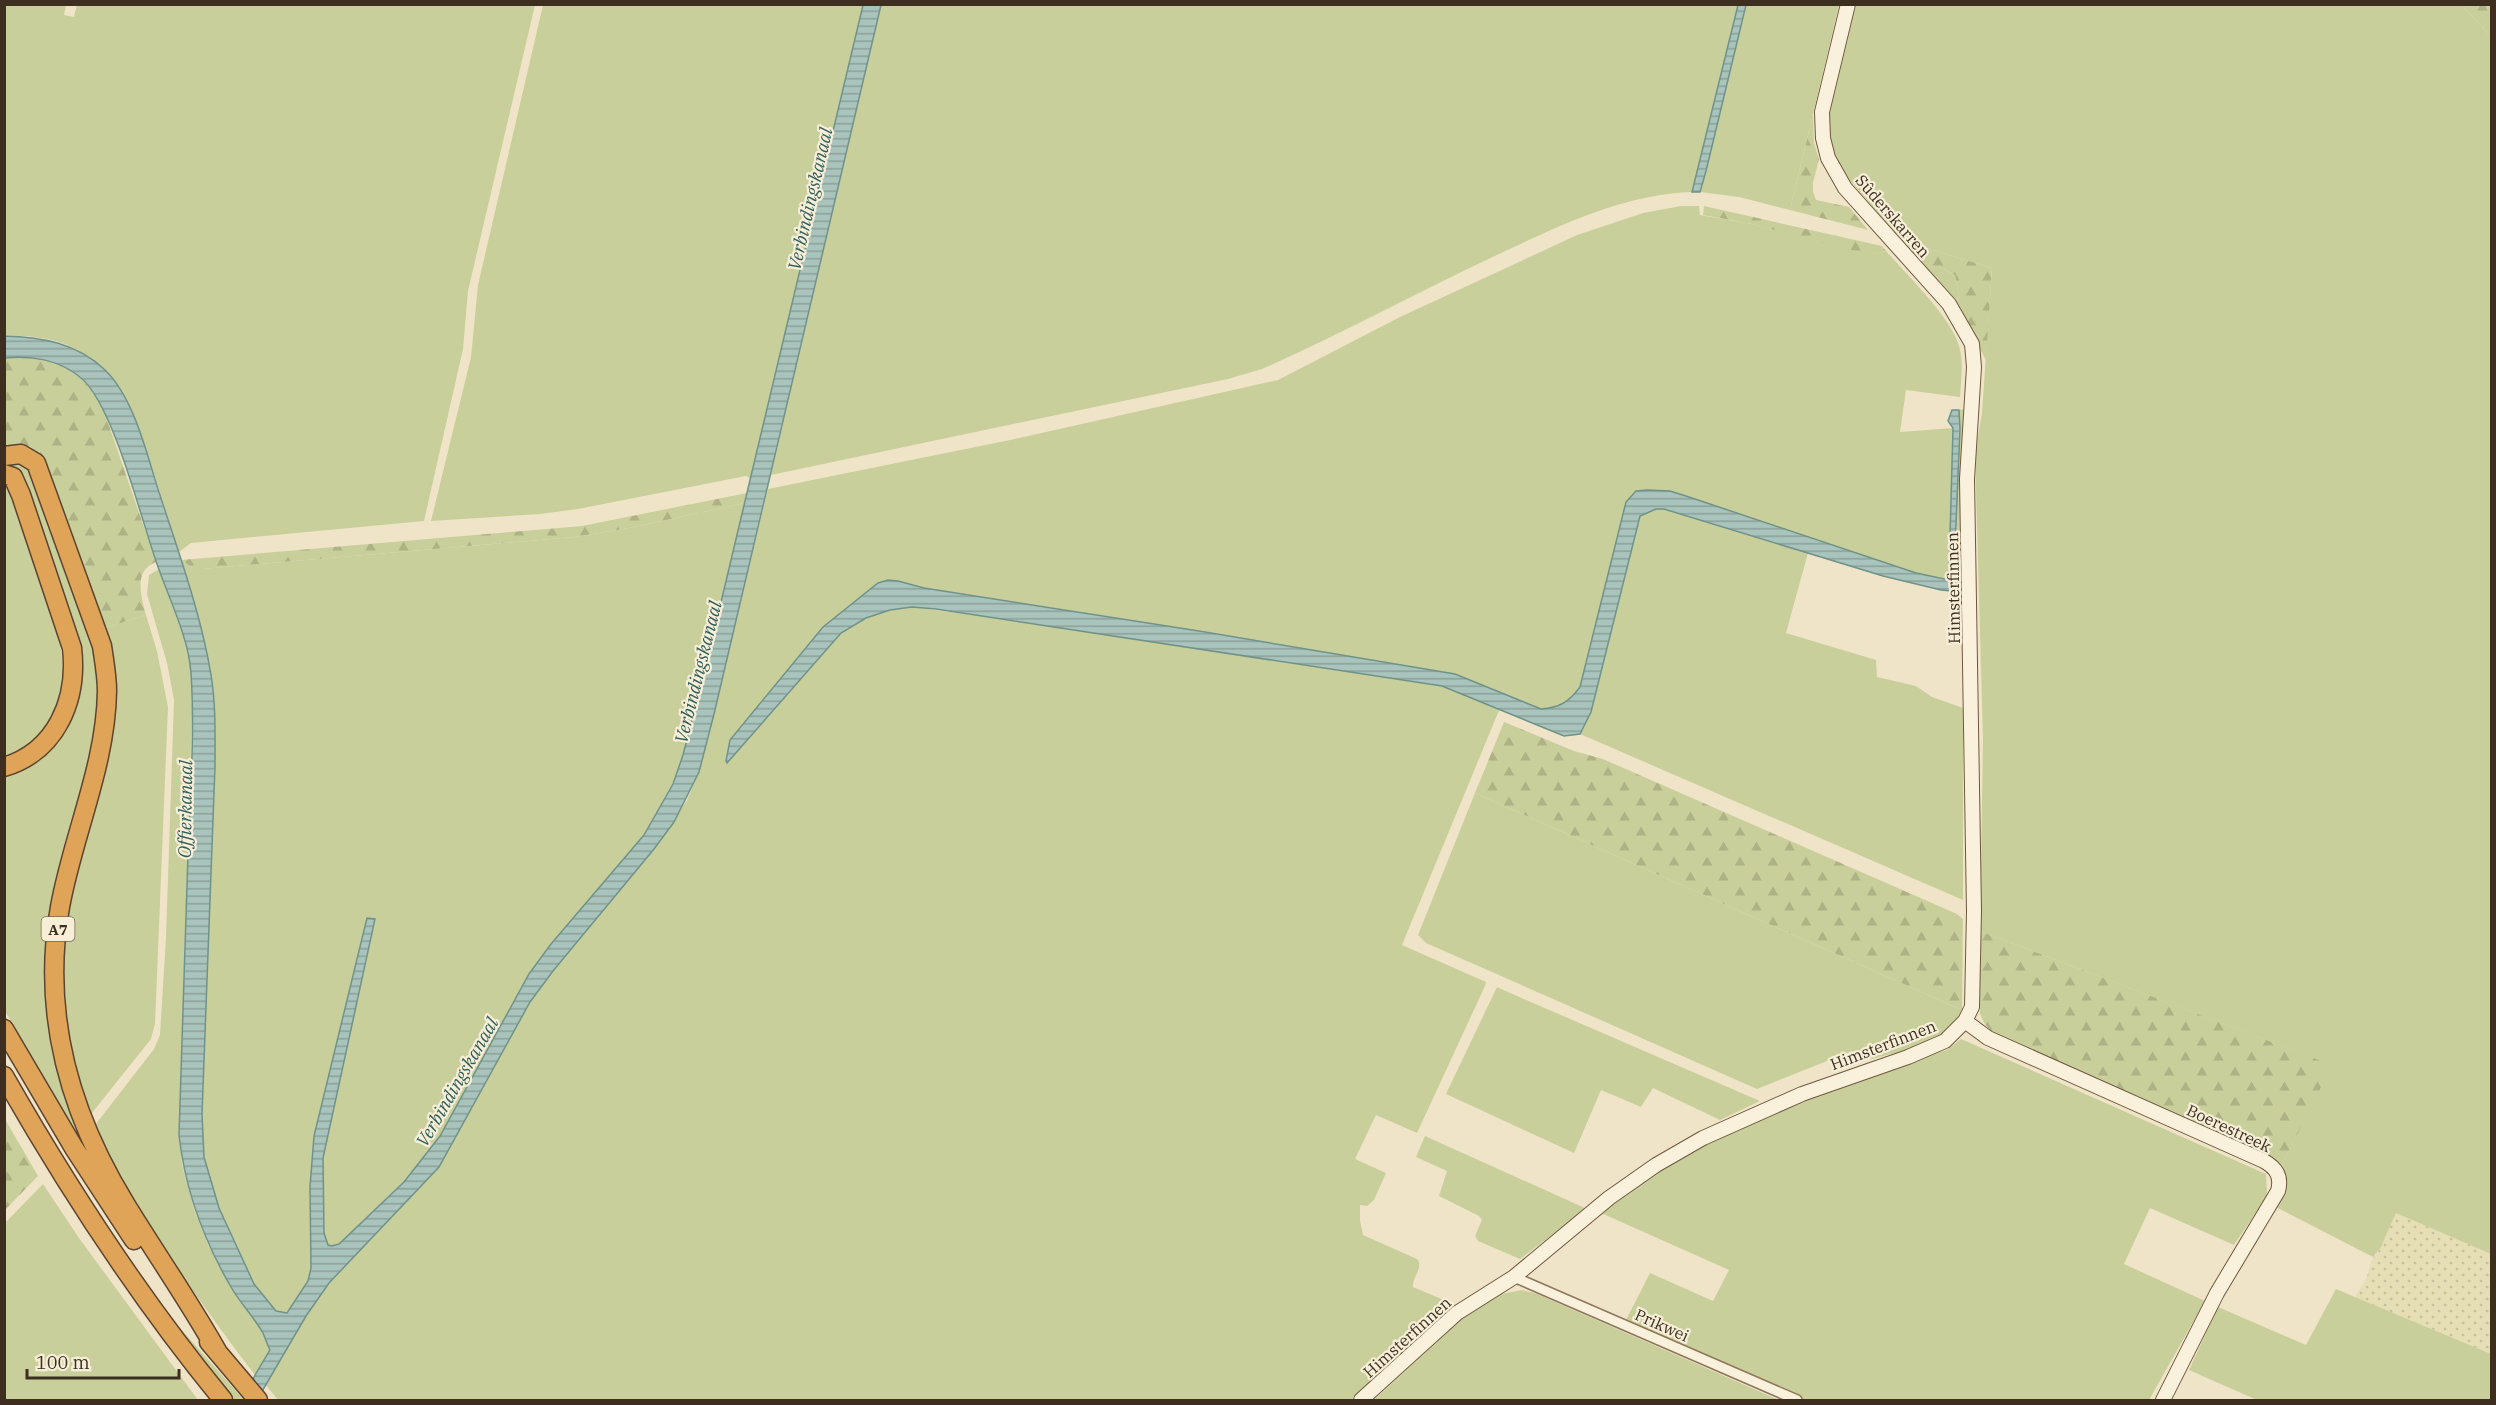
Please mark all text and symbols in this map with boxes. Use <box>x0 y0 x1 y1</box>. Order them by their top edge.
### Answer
water label: Verbindingskanaal <box>782 125 838 272</box>
street label: Sûderskarren <box>1851 170 1935 262</box>
street label: Himsterfinnen <box>1942 532 1964 644</box>
water label: Verbindingskanaal <box>669 598 727 745</box>
water label: Offierkanaal <box>173 759 197 858</box>
road number: A7 <box>42 917 74 941</box>
water label: Verbindingskanaal <box>411 1012 504 1151</box>
street label: Himsterfinnen <box>1827 1016 1939 1074</box>
street label: Boerestreek <box>2184 1100 2275 1157</box>
street label: Himsterfinnen <box>1359 1292 1455 1382</box>
street label: Prikwei <box>1632 1304 1692 1346</box>
scale bar <box>27 1342 178 1380</box>
text: 100 m <box>36 1351 90 1374</box>

